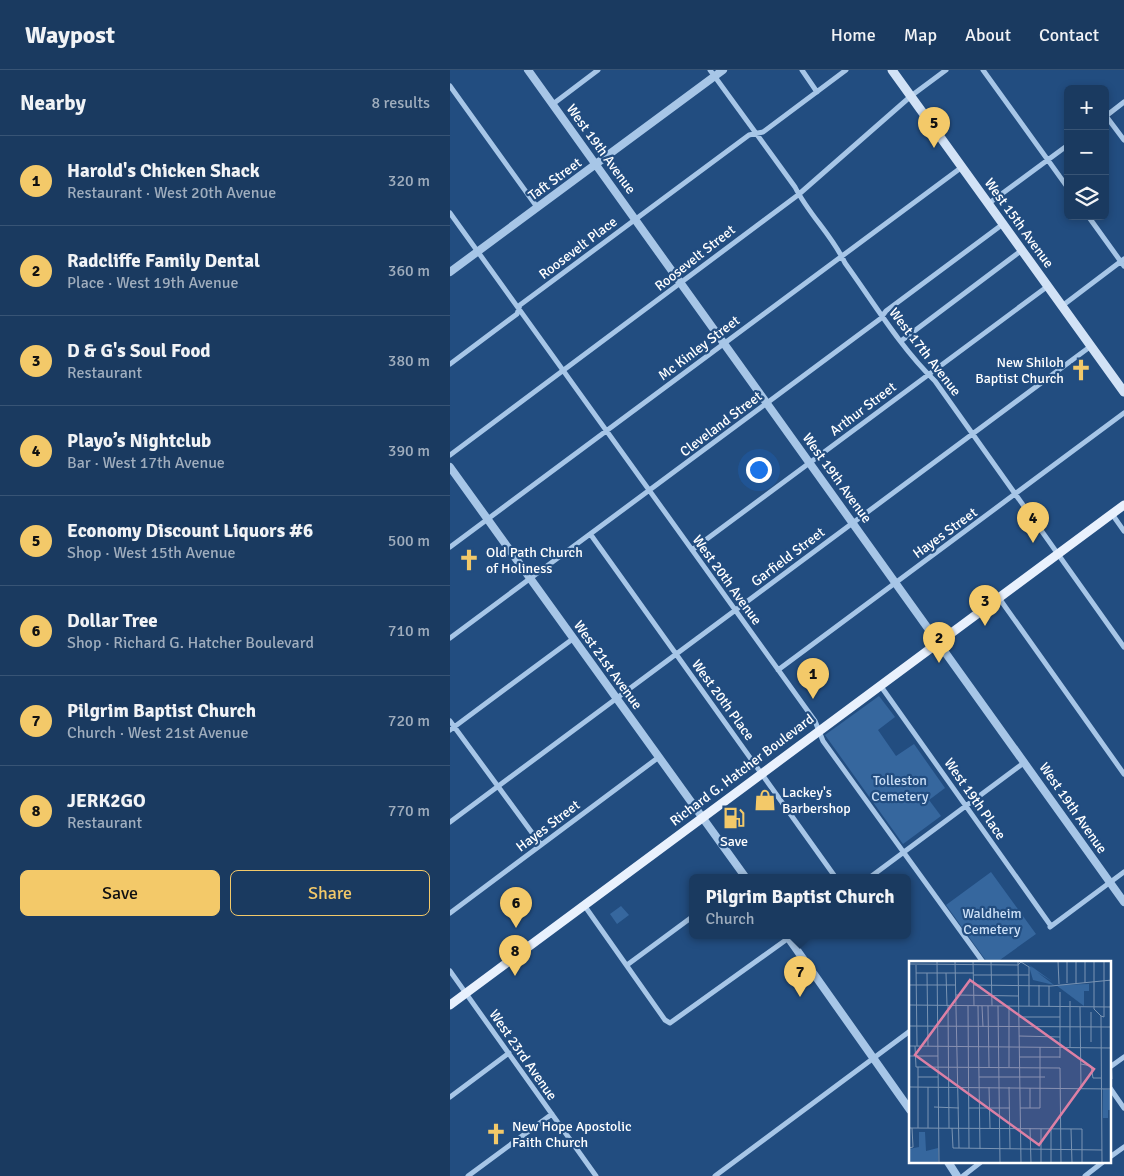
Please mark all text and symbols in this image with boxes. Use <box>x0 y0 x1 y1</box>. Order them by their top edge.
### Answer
text: Waypost <box>25 20 115 50</box>
text: Home <box>831 24 876 46</box>
text: Map <box>904 24 937 46</box>
text: About <box>965 24 1011 46</box>
text: Contact <box>1039 24 1099 46</box>
map controls <box>1064 85 1109 220</box>
button: + <box>1064 85 1109 130</box>
text: Nearby <box>20 90 86 116</box>
text: 8 results <box>371 93 430 113</box>
street label: West 19th Avenue <box>563 101 639 197</box>
pin: 5 <box>918 107 950 148</box>
button: − <box>1064 130 1109 175</box>
street label: Taft Street <box>525 154 585 204</box>
text: Harold's Chicken Shack <box>67 159 260 183</box>
text: 1 <box>32 171 40 191</box>
text: 320 m <box>388 171 430 191</box>
street label: West 15th Avenue <box>981 175 1057 271</box>
button: layers <box>1064 175 1109 220</box>
text: Restaurant · West 20th Avenue <box>67 183 276 203</box>
street label: Roosevelt Place <box>536 213 620 283</box>
street label: Roosevelt Street <box>651 221 739 295</box>
text: Radcliffe Family Dental <box>67 249 260 273</box>
text: 2 <box>32 261 40 281</box>
text: 360 m <box>388 261 430 281</box>
text: Place · West 19th Avenue <box>67 273 238 293</box>
street label: West 17th Avenue <box>885 305 965 399</box>
street label: Mc Kinley Street <box>655 312 743 384</box>
text: D & G's Soul Food <box>67 339 211 363</box>
text: 3 <box>32 351 40 371</box>
text: 380 m <box>388 351 430 371</box>
place label: New Shiloh Baptist Church <box>975 354 1064 387</box>
church icon: New Shiloh Baptist Church <box>1068 357 1094 383</box>
text: Restaurant <box>67 363 142 383</box>
street label: Arthur Street <box>826 378 900 440</box>
street label: Cleveland Street <box>677 388 765 460</box>
text: Playo’s Nightclub <box>67 429 211 453</box>
street label: West 19th Avenue <box>799 430 875 526</box>
text: 4 <box>32 441 40 461</box>
text: 390 m <box>388 441 430 461</box>
text: Bar · West 17th Avenue <box>67 453 225 473</box>
your location <box>746 457 772 483</box>
pin: 4 <box>1017 502 1049 543</box>
street label: Hayes Street <box>909 504 981 562</box>
text: Economy Discount Liquors #6 <box>67 519 313 543</box>
street label: Garfield Street <box>748 524 828 590</box>
text: 5 <box>32 531 40 551</box>
text: 500 m <box>388 531 430 551</box>
street label: West 20th Avenue <box>689 532 765 628</box>
text: Shop · West 15th Avenue <box>67 543 236 563</box>
place label: Old Path Church of Holiness <box>486 544 583 577</box>
church icon: Old Path Church of Holiness <box>456 547 482 573</box>
pin: 3 <box>969 585 1001 626</box>
text: Dollar Tree <box>67 609 158 633</box>
street label: West 21st Avenue <box>570 617 646 713</box>
text: 6 <box>32 621 40 641</box>
text: 710 m <box>388 621 430 641</box>
pin: 2 <box>923 622 955 663</box>
text: Shop · Richard G. Hatcher Boulevard <box>67 633 314 653</box>
street label: West 20th Place <box>688 656 758 744</box>
pin: 1 <box>797 658 829 699</box>
text: Pilgrim Baptist Church <box>67 699 256 723</box>
street label: Richard G. Hatcher Boulevard <box>667 710 817 830</box>
text: 7 <box>32 711 40 731</box>
text: 720 m <box>388 711 430 731</box>
text: Church · West 21st Avenue <box>67 723 248 743</box>
street label: West 19th Place <box>941 755 1009 843</box>
street label: West 19th Avenue <box>1035 759 1111 857</box>
park label: Tolleston Cemetery <box>871 772 929 805</box>
place label: Lackey's Barbershop <box>782 784 851 817</box>
shop icon: Lackey's Barbershop <box>752 787 778 813</box>
text: JERK2GO <box>67 789 146 813</box>
street label: Hayes Street <box>513 796 583 855</box>
text: 8 <box>32 801 40 821</box>
text: 770 m <box>388 801 430 821</box>
fuel station icon: Save <box>721 805 747 831</box>
text: Restaurant <box>67 813 142 833</box>
place label: Save <box>720 833 748 850</box>
button: Save <box>20 870 220 916</box>
button: Share <box>230 870 430 916</box>
popup <box>689 874 911 939</box>
text: Pilgrim Baptist Church <box>705 885 895 909</box>
pin: 6 <box>500 887 532 928</box>
park label: Waldheim Cemetery <box>962 905 1022 938</box>
text: Church <box>705 909 754 929</box>
pin: 8 <box>499 935 531 976</box>
pin: 7 <box>784 956 816 997</box>
inset map <box>909 961 1112 1164</box>
street label: West 23rd Avenue <box>485 1006 561 1104</box>
place label: New Hope Apostolic Faith Church <box>512 1118 632 1151</box>
church icon: New Hope Apostolic Faith Church <box>483 1121 509 1147</box>

